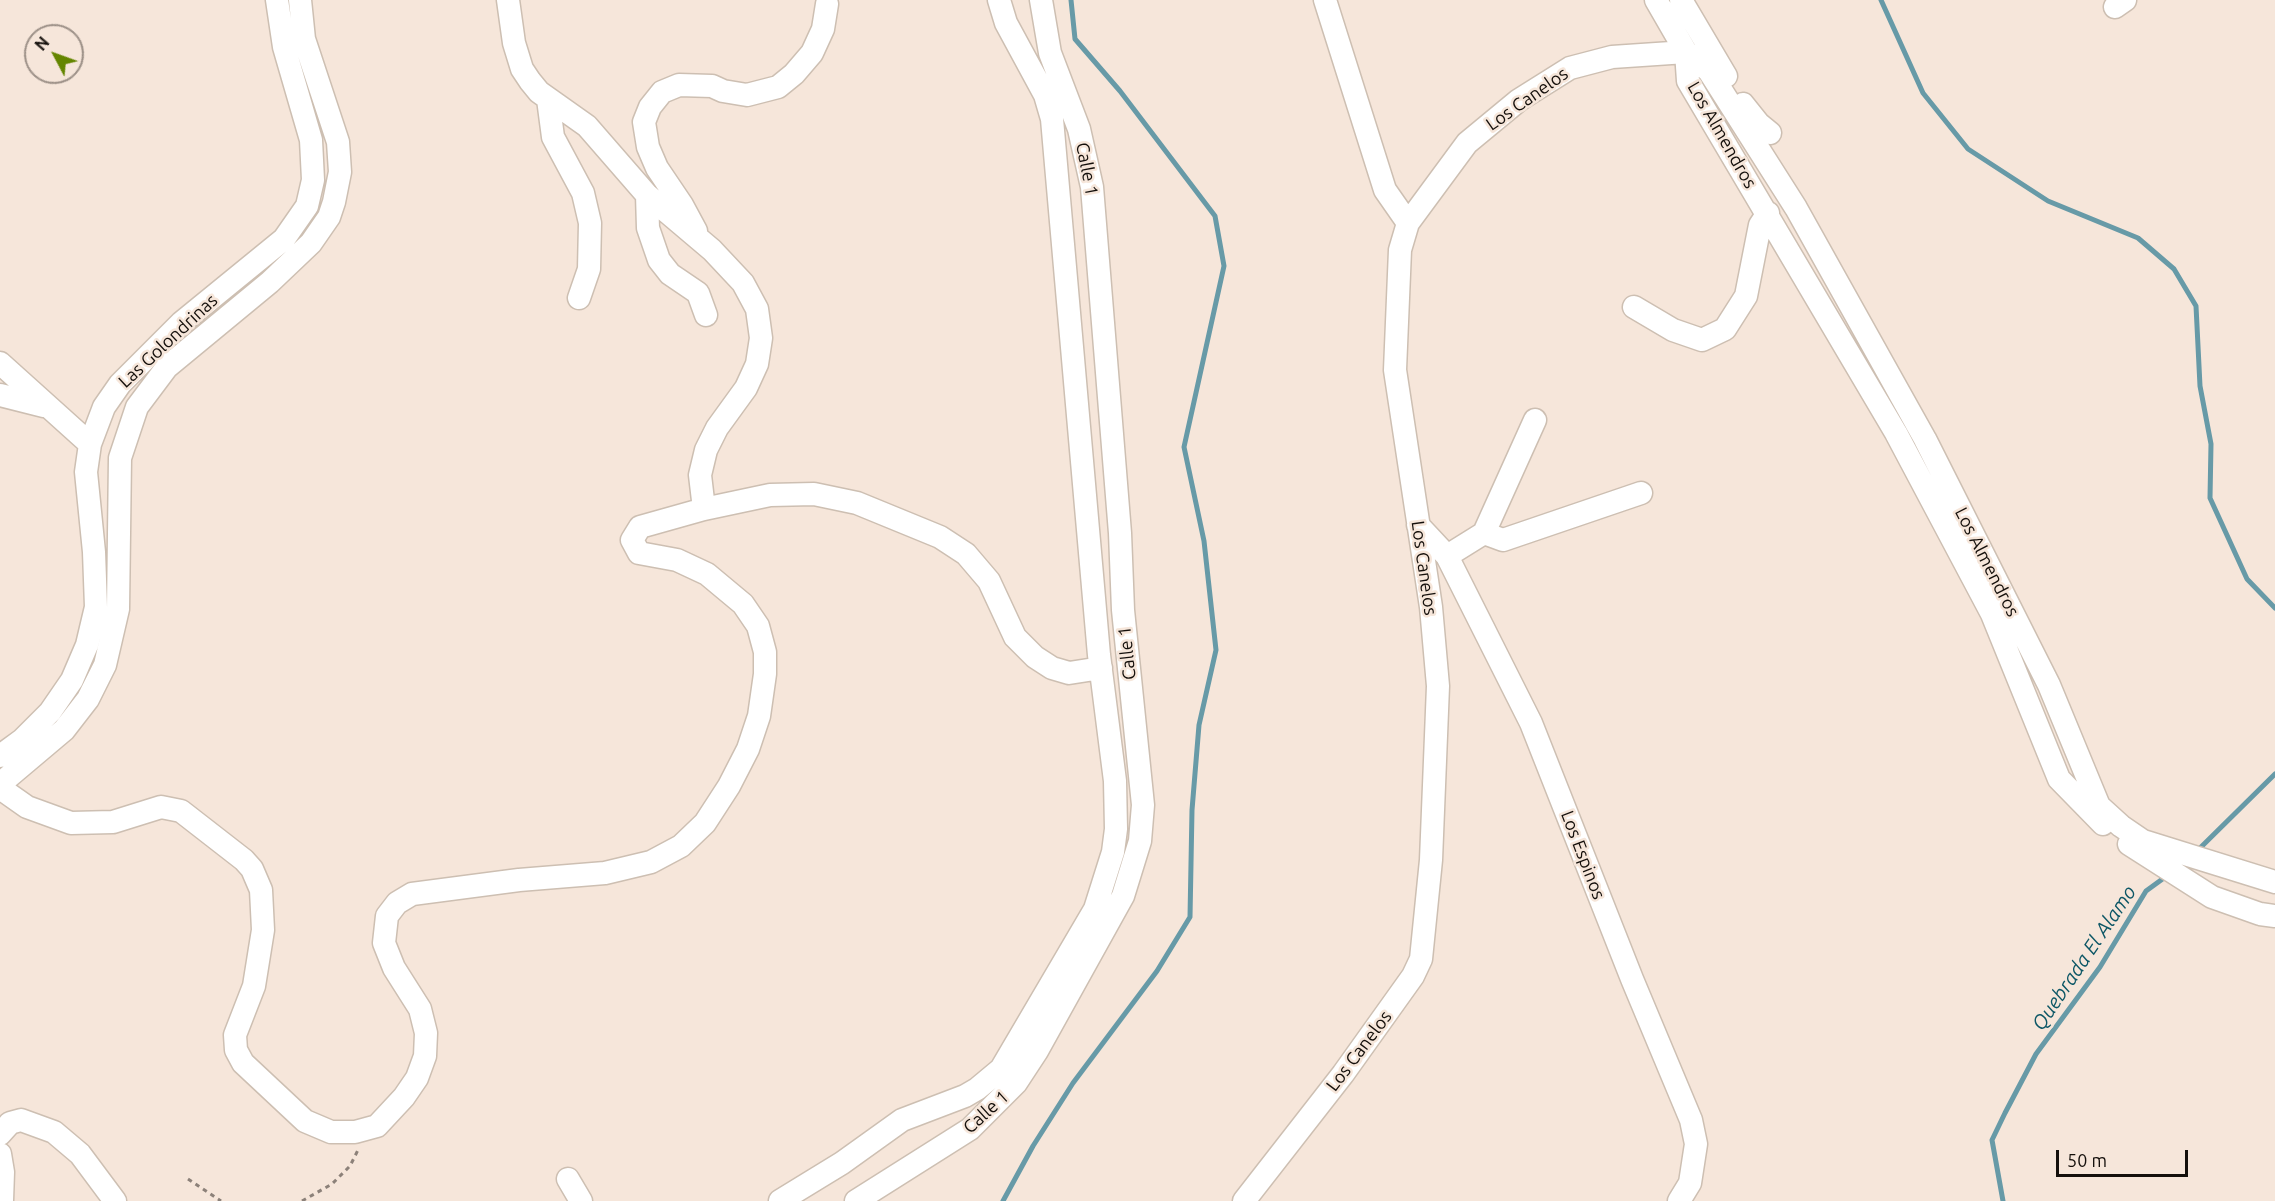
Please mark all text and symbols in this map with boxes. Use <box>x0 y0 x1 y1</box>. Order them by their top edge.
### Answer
north arrow <box>24 24 84 84</box>
text: N <box>31 33 53 54</box>
street label: Los Canelos <box>1482 63 1572 135</box>
street label: Los Almendros <box>1683 78 1761 192</box>
street label: Calle 1 <box>1071 140 1103 198</box>
street label: Las Golondrinas <box>114 290 222 392</box>
street label: Los Almendros <box>1950 504 2024 620</box>
street label: Los Canelos <box>1407 519 1441 617</box>
street label: Calle 1 <box>1113 625 1141 681</box>
street label: Los Espinos <box>1556 808 1610 902</box>
water label: Quebrada El Alamo <box>2027 881 2141 1035</box>
street label: Los Canelos <box>1322 1006 1396 1096</box>
street label: Calle 1 <box>959 1086 1013 1138</box>
scale bar <box>2059 1138 2191 1176</box>
text: 50 m <box>2067 1150 2107 1170</box>

